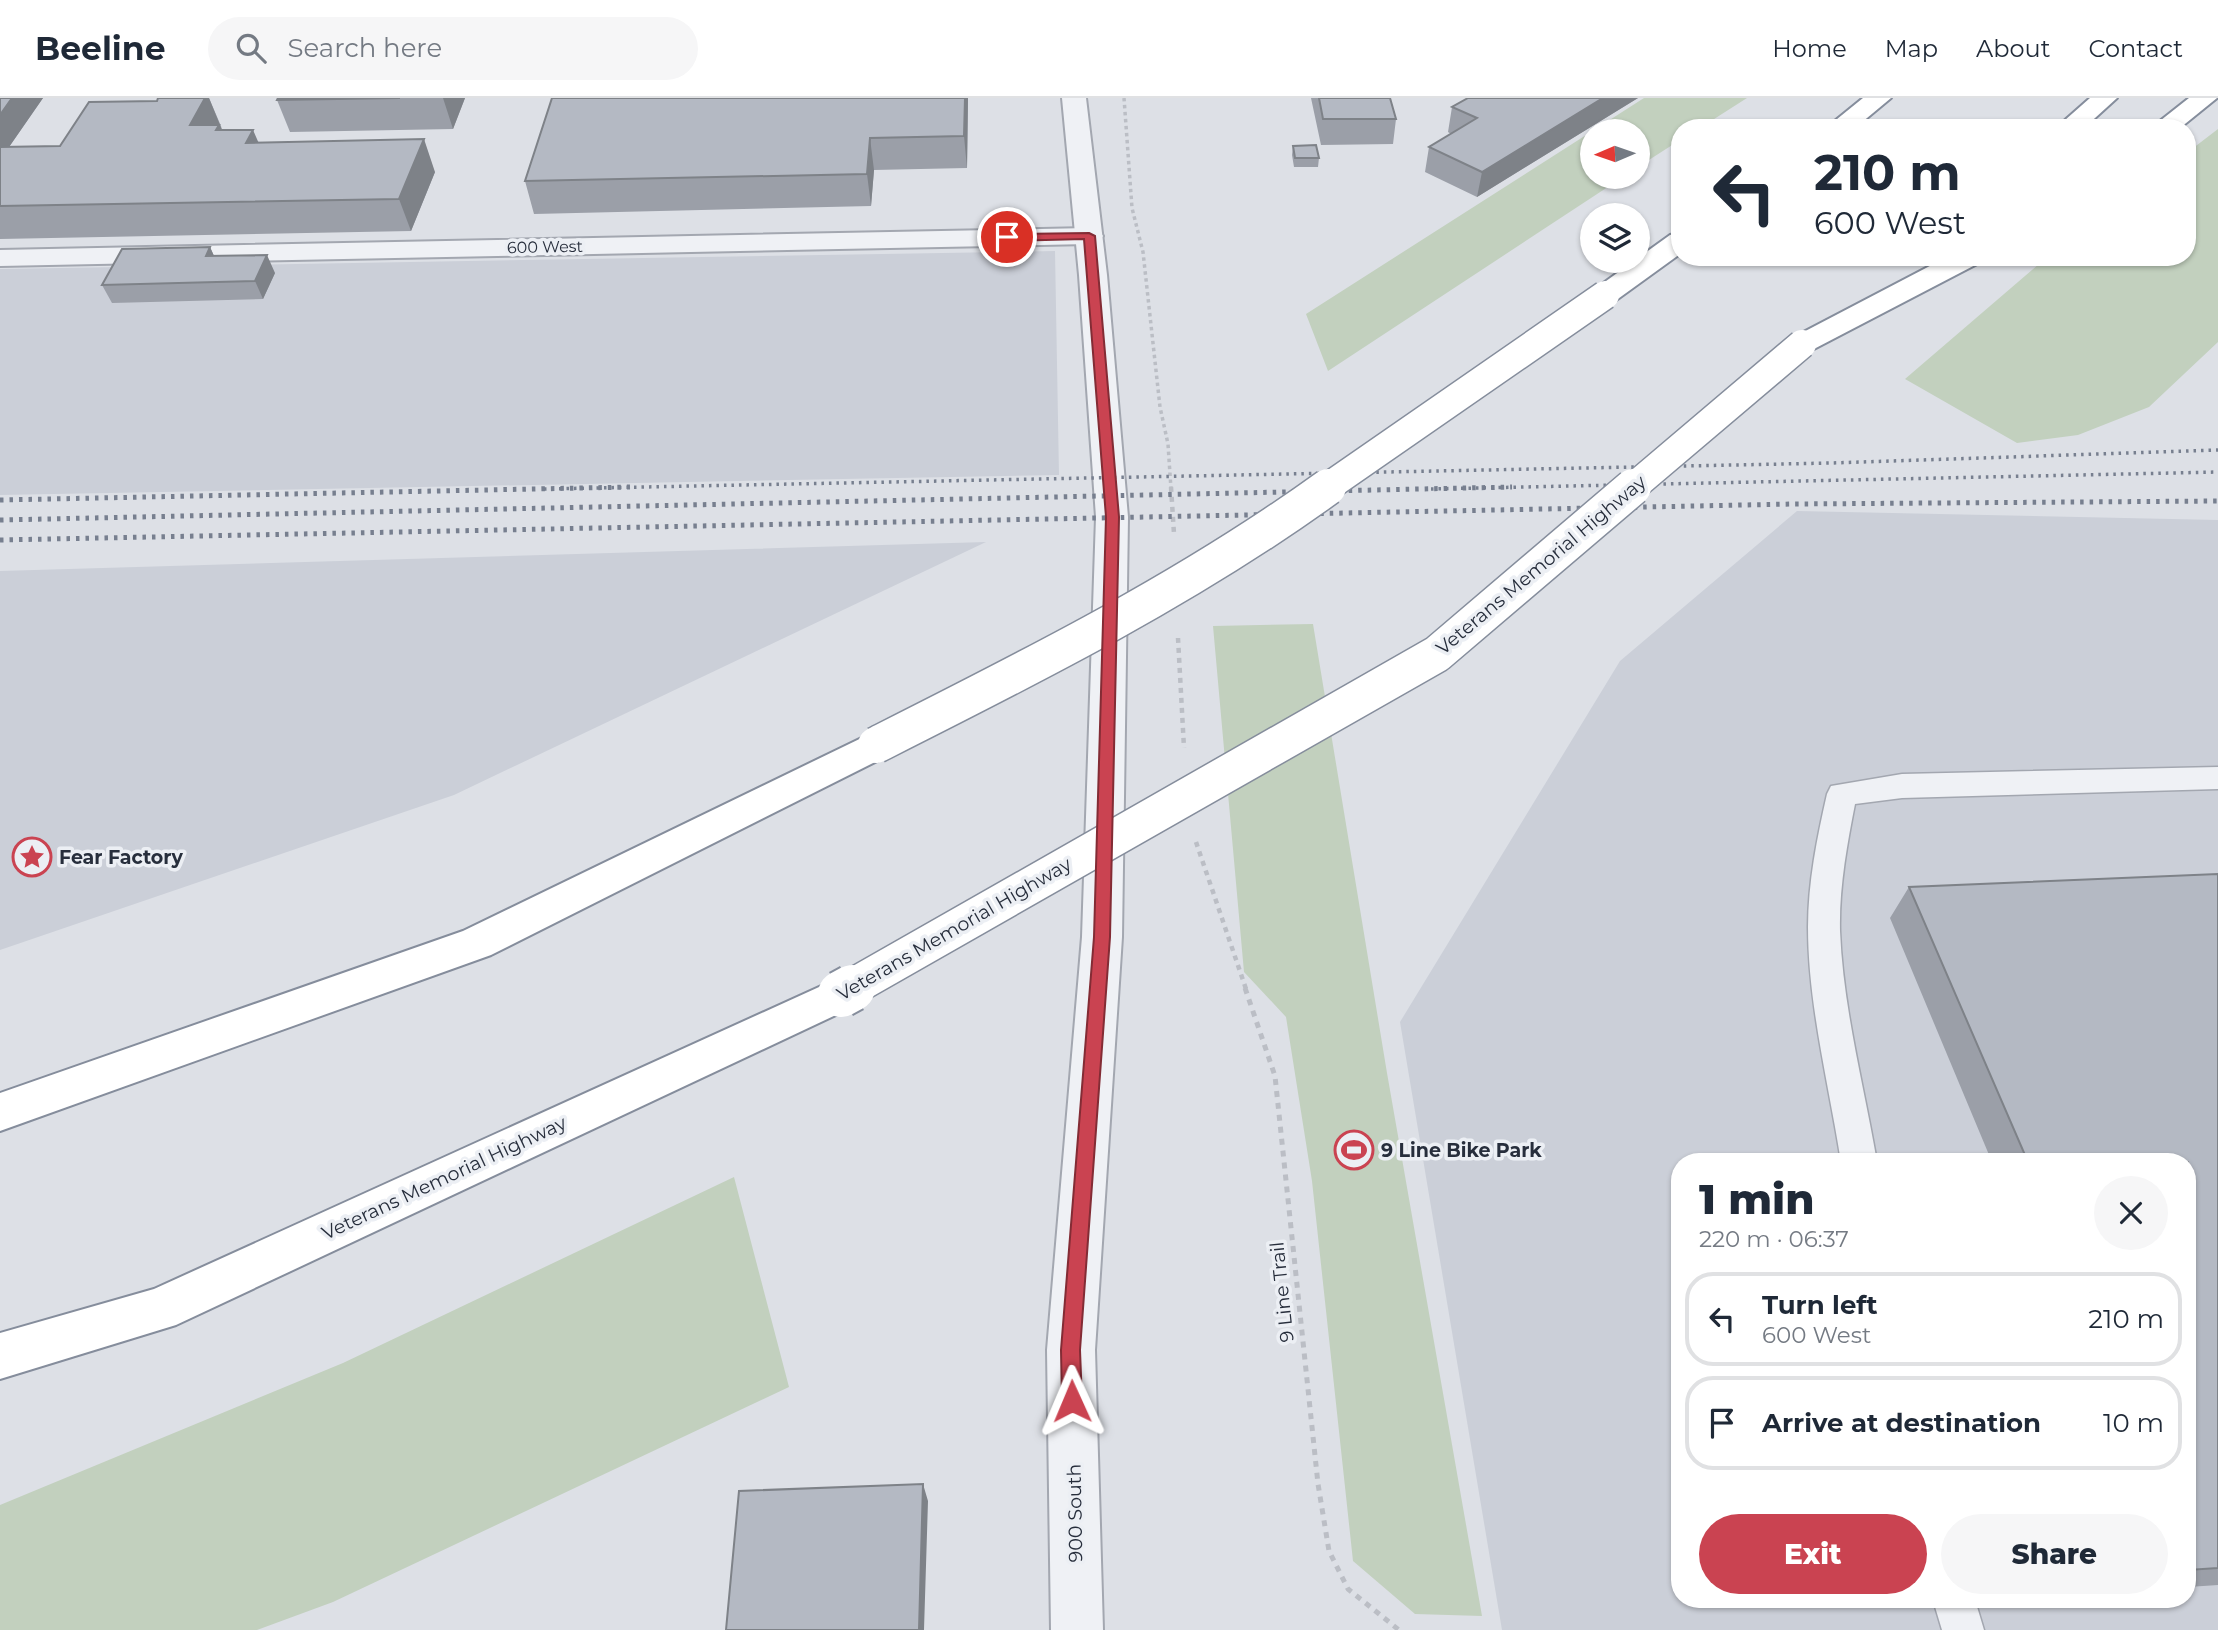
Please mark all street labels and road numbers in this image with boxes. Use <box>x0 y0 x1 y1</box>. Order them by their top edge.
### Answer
street label: 600 West <box>507 237 584 257</box>
street label: Veterans Memorial Highway <box>1431 470 1651 660</box>
street label: Veterans Memorial Highway <box>833 852 1076 1006</box>
street label: Veterans Memorial Highway <box>318 1111 570 1245</box>
street label: 9 Line Trail <box>1265 1241 1299 1343</box>
street label: 900 South <box>1063 1463 1087 1563</box>

